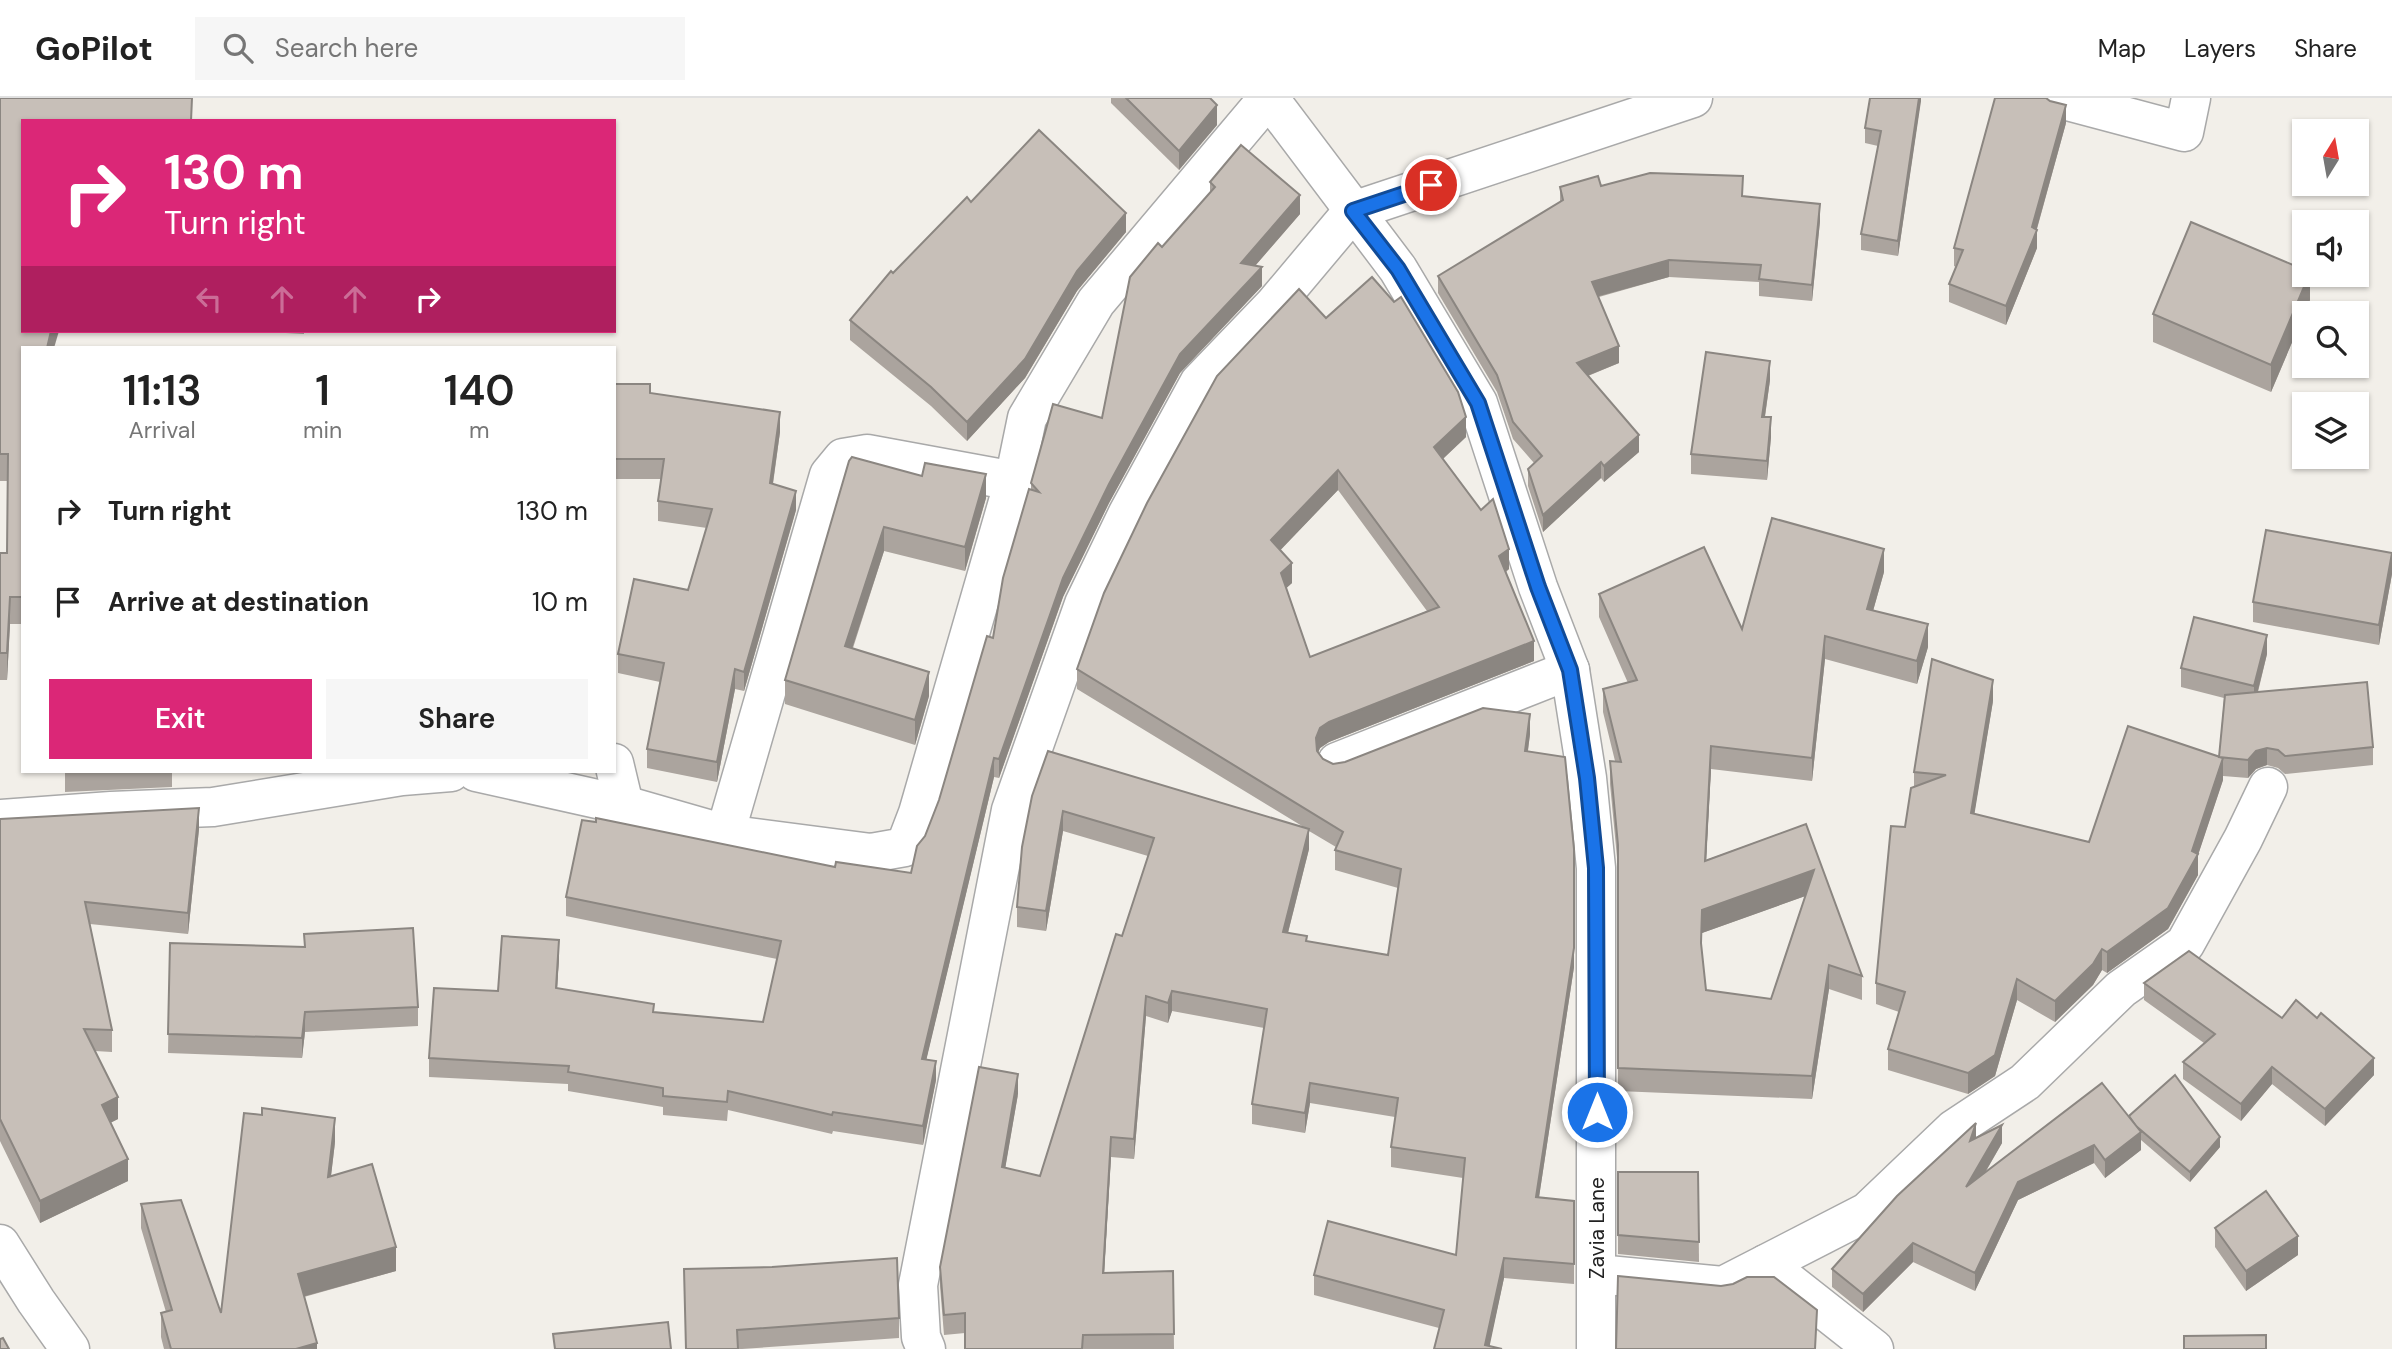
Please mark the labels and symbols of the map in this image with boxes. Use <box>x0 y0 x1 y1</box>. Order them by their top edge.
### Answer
north arrow <box>2292 119 2370 196</box>
pin <box>1401 155 1461 215</box>
position arrow <box>1560 1075 1634 1149</box>
street label: Zavia Lane <box>1583 1177 1611 1279</box>

